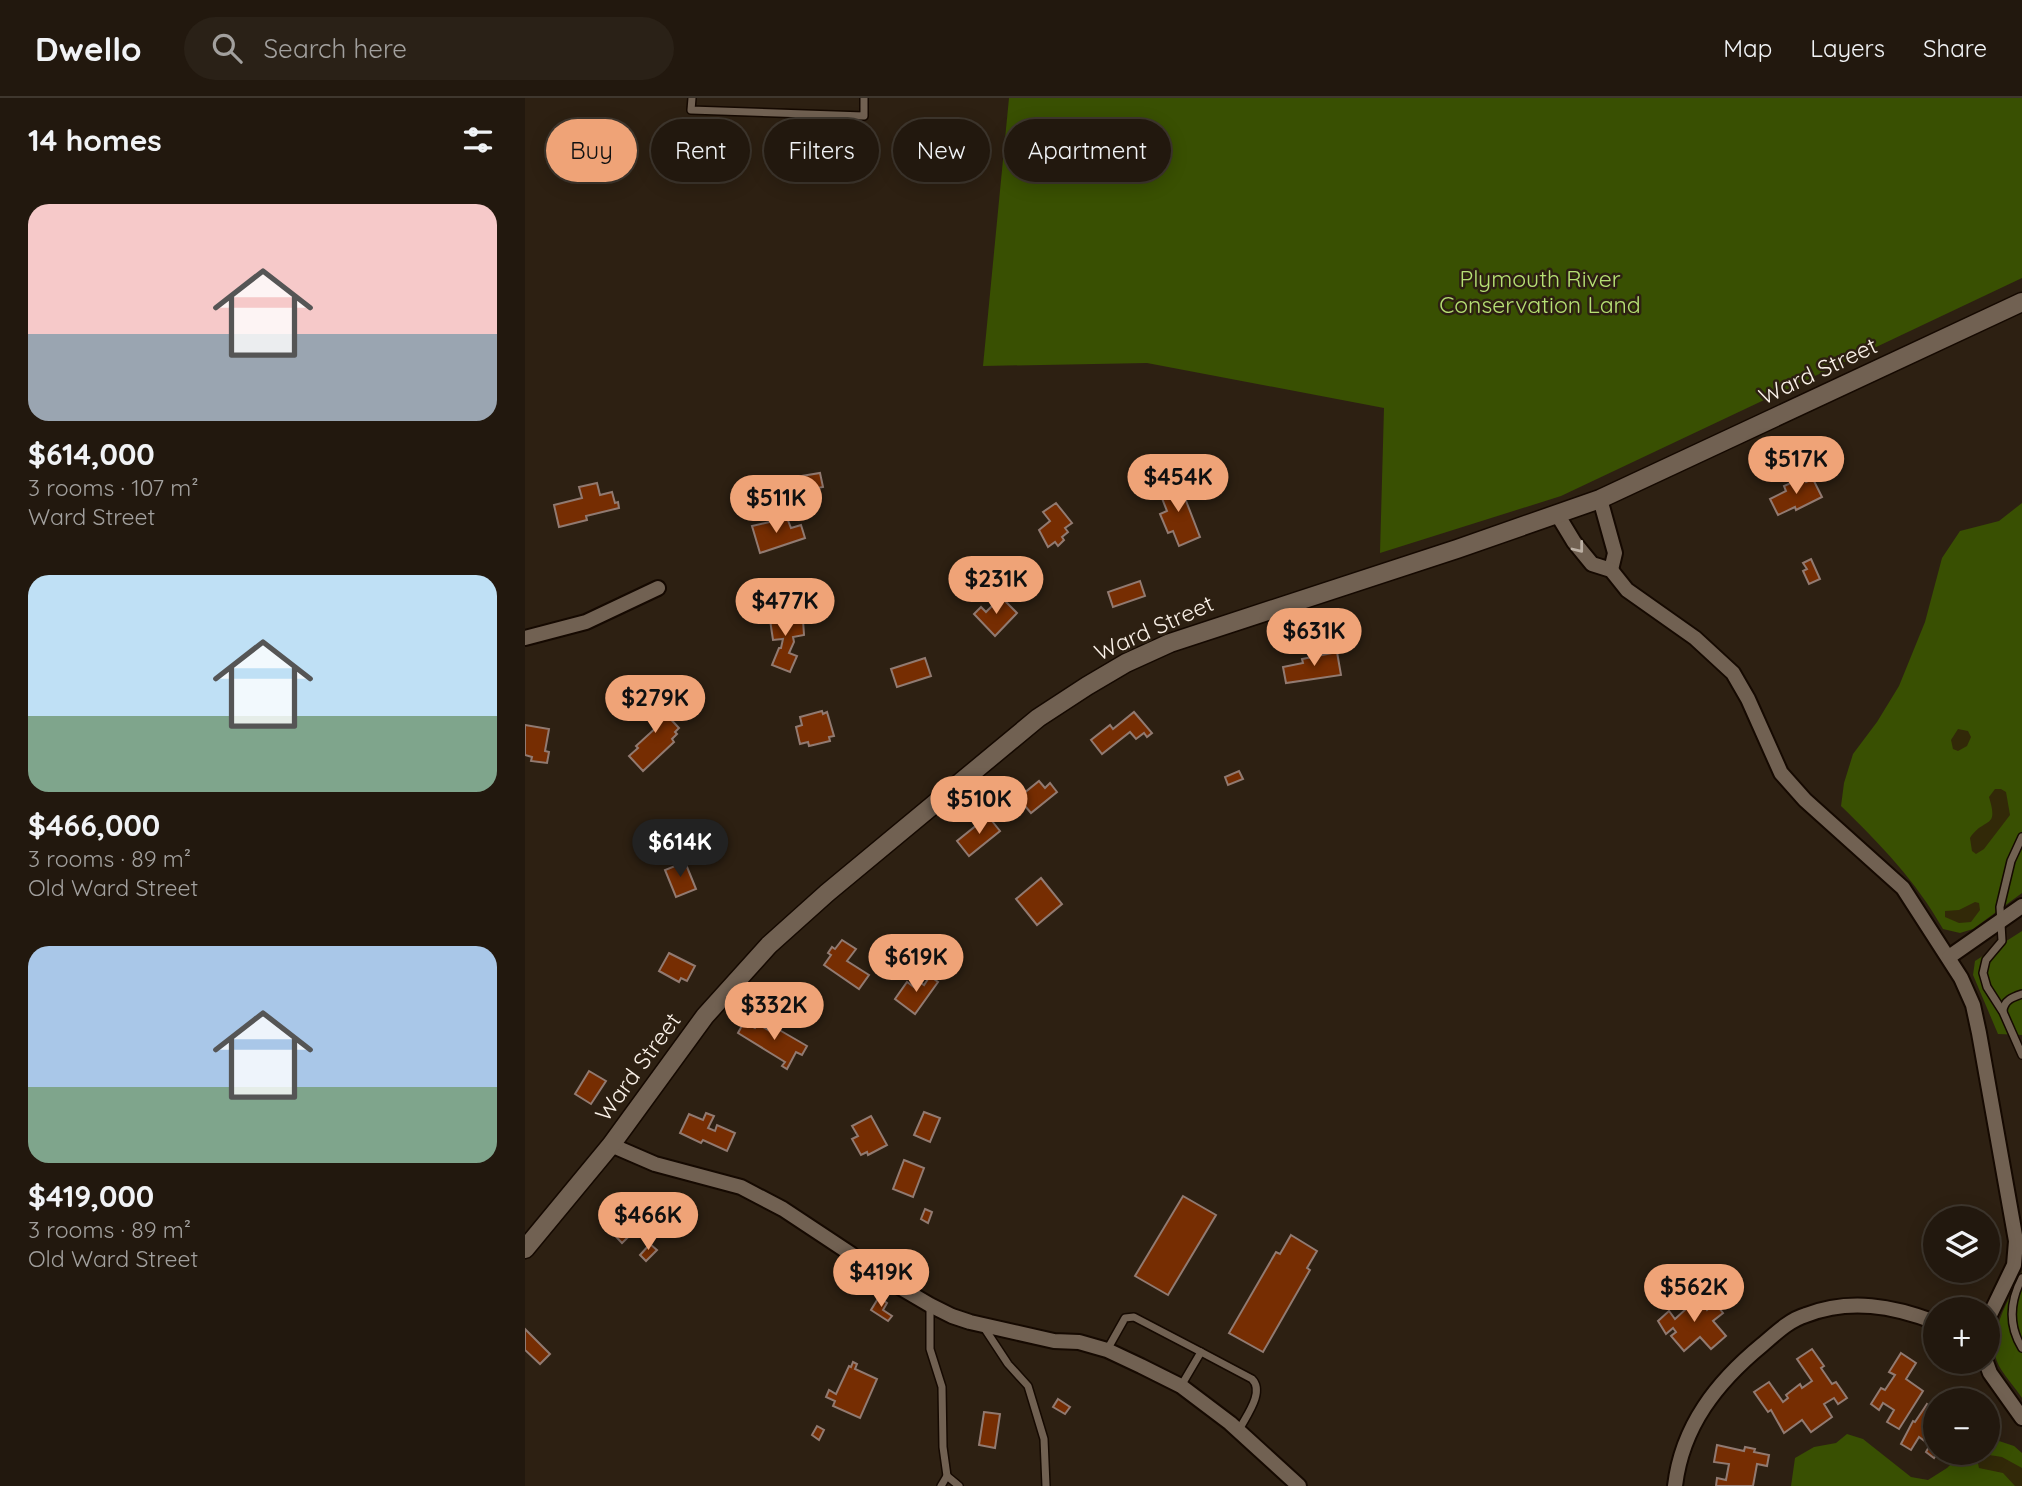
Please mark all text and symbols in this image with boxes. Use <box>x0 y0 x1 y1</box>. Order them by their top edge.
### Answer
search box <box>184 17 674 80</box>
text: Dwello <box>35 28 142 69</box>
icon: search <box>208 29 246 67</box>
text: Search here <box>264 32 407 65</box>
text: Map <box>1723 33 1772 63</box>
text: Layers <box>1810 33 1885 63</box>
text: Share <box>1923 33 1987 63</box>
chip: Buy <box>546 119 637 182</box>
chip: Rent <box>651 119 750 182</box>
chip: Filters <box>764 119 879 182</box>
chip: New <box>893 119 990 182</box>
chip: Apartment <box>1004 119 1171 182</box>
text: 14 homes <box>28 121 162 159</box>
icon: filters <box>459 121 497 159</box>
icon: home <box>200 250 326 376</box>
park label: Plymouth River Conservation Land <box>1439 264 1641 319</box>
street label: Ward Street <box>1754 330 1882 411</box>
text: $614,000 <box>28 435 155 473</box>
pin: $517K <box>1747 436 1845 496</box>
text: $517K <box>1764 444 1828 473</box>
pin: $454K <box>1129 454 1227 514</box>
text: $454K <box>1143 462 1213 491</box>
text: 3 rooms · 107 m² <box>28 473 199 502</box>
pin: $511K <box>727 476 825 535</box>
text: $511K <box>746 483 806 512</box>
text: Ward Street <box>28 502 155 531</box>
one-way arrow <box>1571 541 1584 553</box>
pin: $231K <box>947 556 1045 616</box>
text: $231K <box>964 564 1028 593</box>
pin: $477K <box>736 578 834 638</box>
text: $477K <box>752 586 818 615</box>
street label: Ward Street <box>1090 588 1218 667</box>
pin: $631K <box>1265 608 1363 668</box>
text: $631K <box>1283 616 1345 645</box>
icon: home <box>200 621 326 747</box>
pin: $279K <box>606 676 704 735</box>
text: $279K <box>621 683 689 712</box>
pin: $510K <box>930 776 1028 836</box>
text: $510K <box>946 784 1012 813</box>
text: $466,000 <box>28 806 160 844</box>
pin: $614K <box>631 820 729 879</box>
text: $614K <box>648 827 712 856</box>
text: 3 rooms · 89 m² <box>28 844 191 873</box>
text: Old Ward Street <box>28 873 198 902</box>
pin: $619K <box>867 934 965 994</box>
text: $619K <box>884 942 948 971</box>
pin: $332K <box>725 982 823 1042</box>
text: $332K <box>741 990 807 1019</box>
icon: home <box>200 992 326 1118</box>
street label: Ward Street <box>588 1006 687 1127</box>
text: $419,000 <box>28 1177 154 1215</box>
pin: $466K <box>599 1192 697 1252</box>
text: $466K <box>614 1200 682 1229</box>
map controls <box>1923 1206 2000 1465</box>
button: layers <box>1923 1206 2000 1283</box>
text: 3 rooms · 89 m² <box>28 1215 191 1244</box>
text: Old Ward Street <box>28 1244 198 1273</box>
pin: $419K <box>832 1250 930 1309</box>
text: $419K <box>849 1257 913 1286</box>
pin: $562K <box>1645 1264 1743 1324</box>
text: $562K <box>1660 1272 1728 1301</box>
button: + <box>1923 1297 2000 1374</box>
button: − <box>1923 1388 2000 1465</box>

